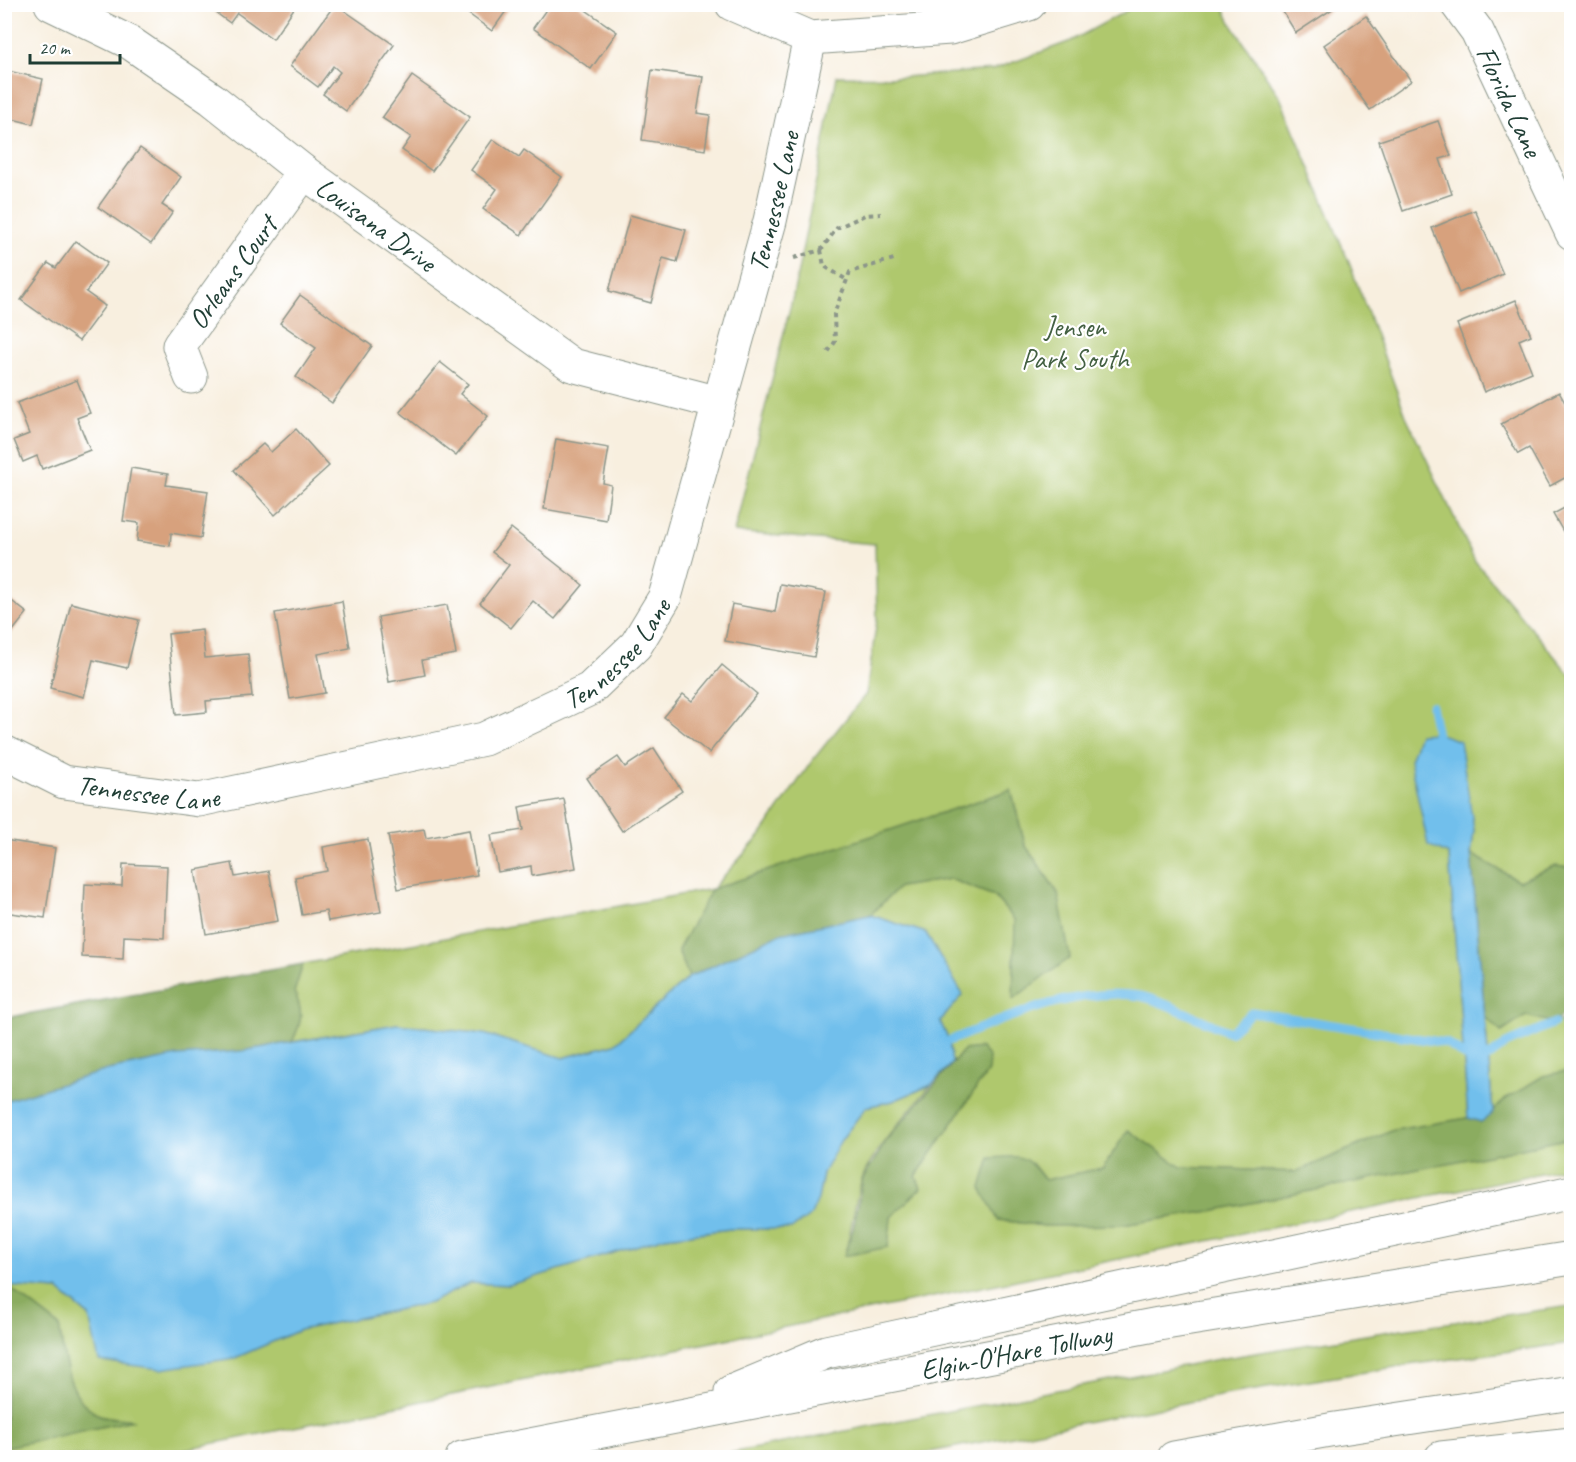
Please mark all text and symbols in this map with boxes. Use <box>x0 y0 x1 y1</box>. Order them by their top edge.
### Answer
scale bar <box>30 27 120 65</box>
text: 20 m <box>39 37 72 59</box>
street label: Florida Lane <box>1469 40 1552 164</box>
street label: Tennessee Lane <box>739 126 807 275</box>
street label: Louisana Drive <box>309 169 445 280</box>
street label: Orleans Court <box>180 206 287 336</box>
park label: Jensen Park South <box>1021 309 1131 376</box>
street label: Tennessee Lane <box>558 590 679 716</box>
street label: Tennessee Lane <box>75 766 224 817</box>
street label: Elgin-O'Hare Tollway <box>917 1316 1117 1387</box>

